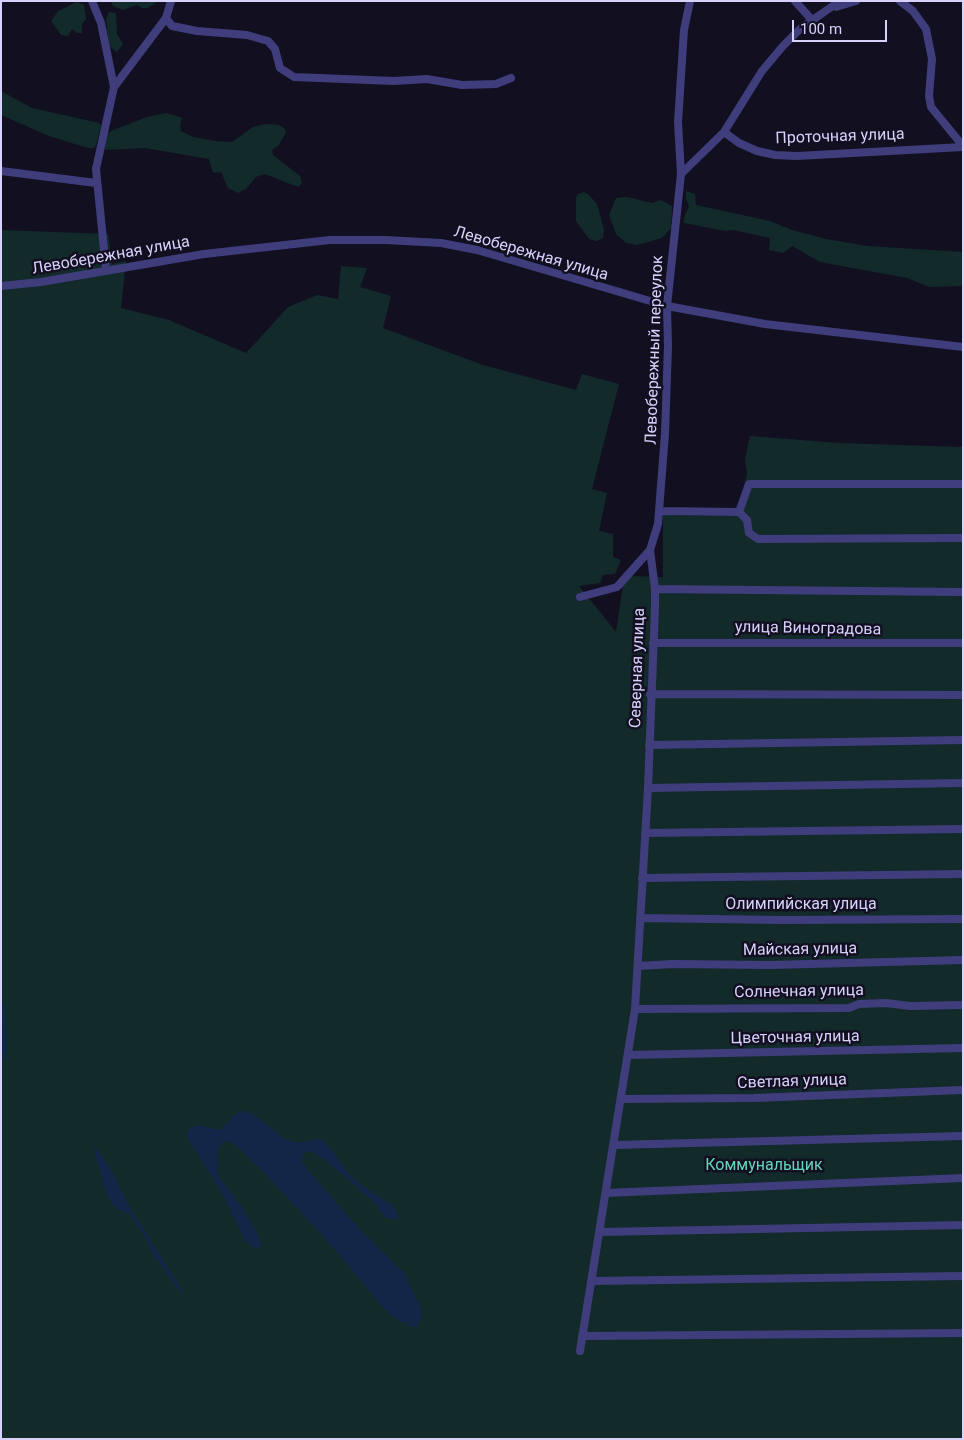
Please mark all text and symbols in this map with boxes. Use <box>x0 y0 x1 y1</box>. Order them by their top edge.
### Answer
scale bar <box>794 10 889 42</box>
text: 100 m <box>800 20 842 38</box>
street label: Проточная улица <box>775 125 905 149</box>
street label: Левобережная улица <box>452 223 610 285</box>
street label: Левобережная улица <box>31 233 191 279</box>
street label: Левобережный переулок <box>642 255 668 445</box>
street label: Северная улица <box>626 608 650 728</box>
street label: улица Виноградова <box>735 618 881 640</box>
street label: Олимпийская улица <box>725 895 877 915</box>
street label: Майская улица <box>743 939 857 961</box>
street label: Солнечная улица <box>734 981 864 1003</box>
street label: Цветочная улица <box>730 1027 860 1049</box>
street label: Светлая улица <box>737 1070 847 1094</box>
park label: Коммунальщик <box>705 1156 823 1176</box>

